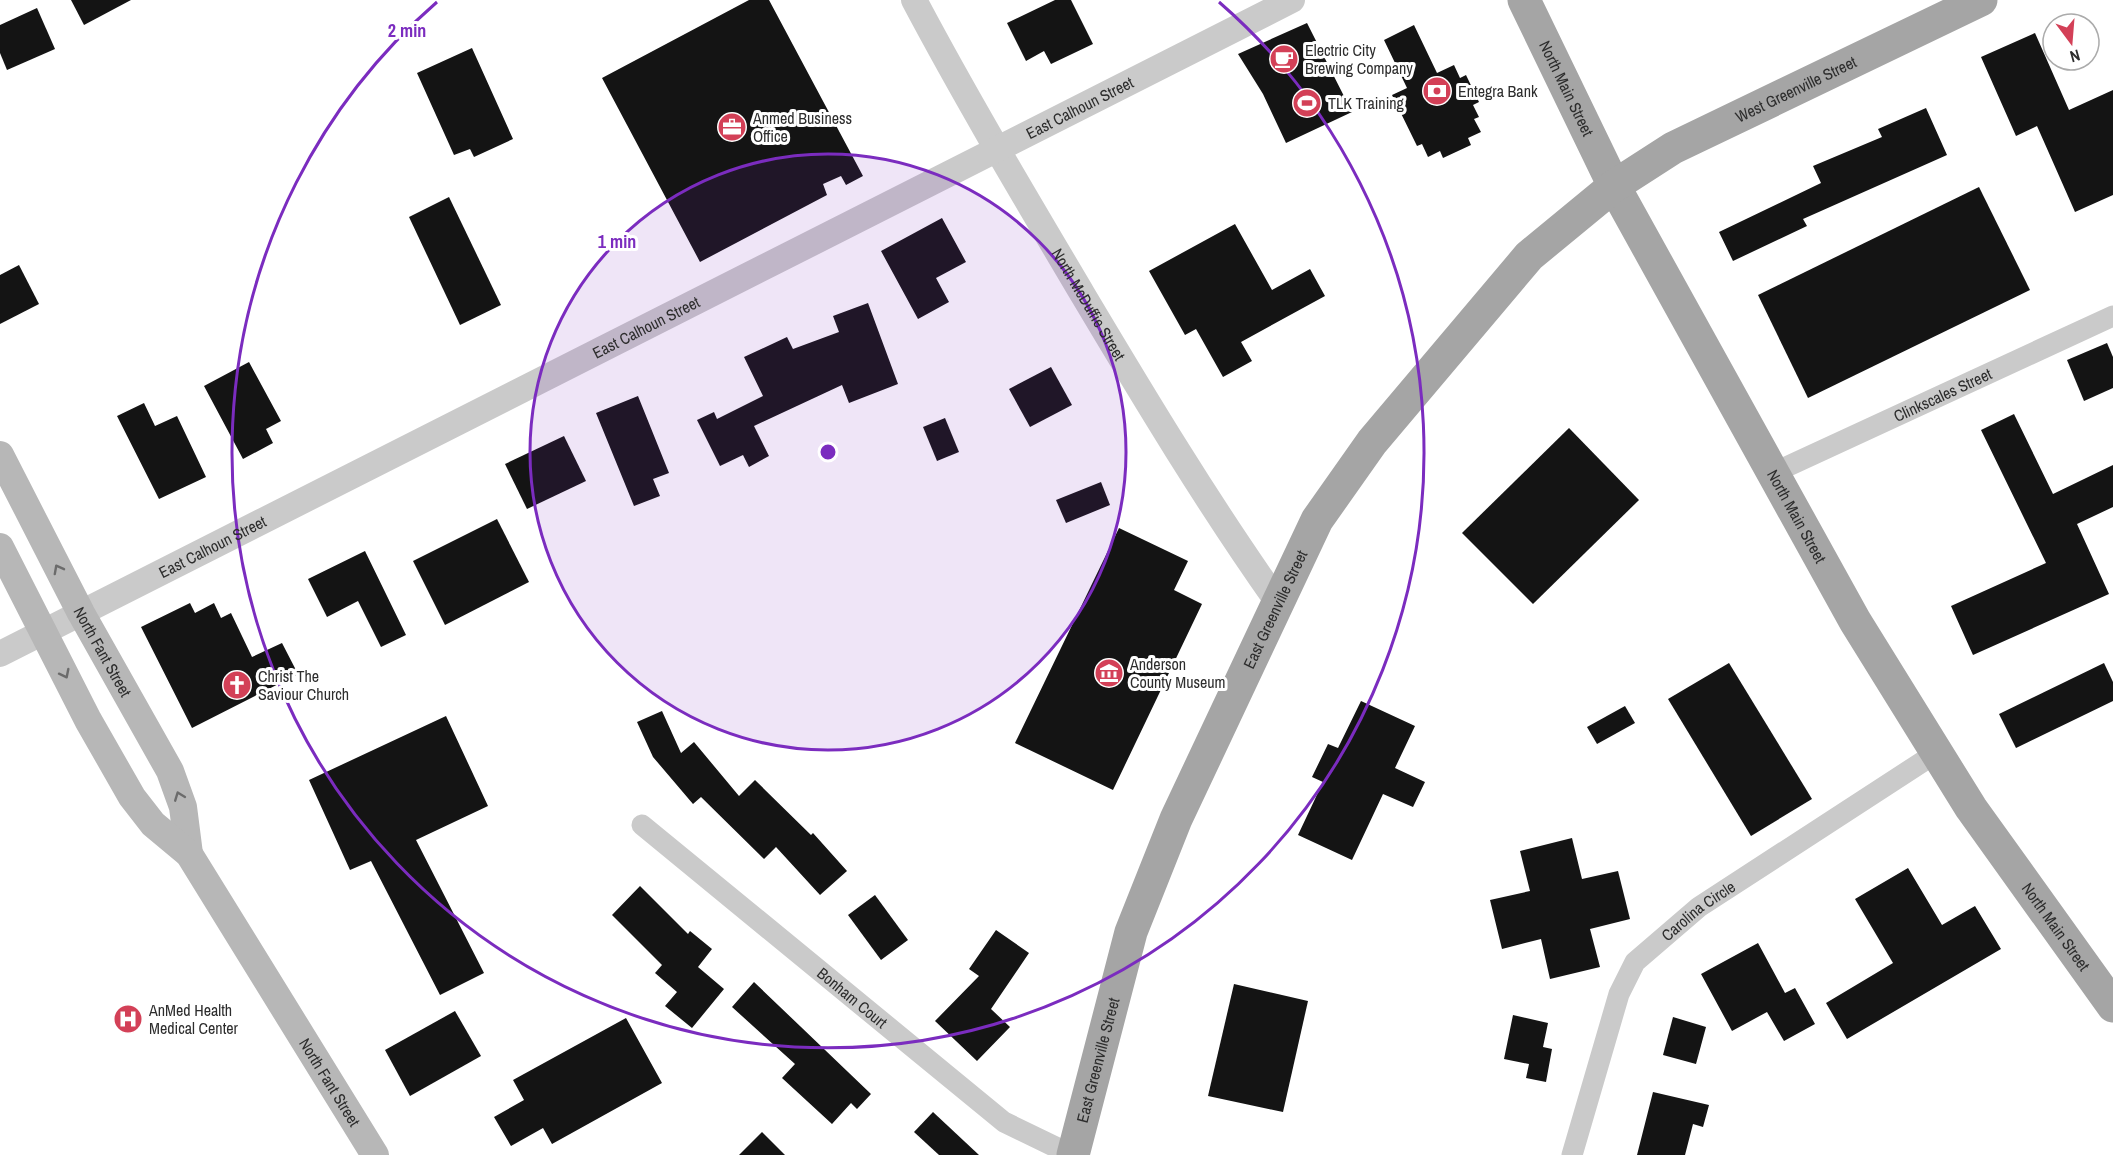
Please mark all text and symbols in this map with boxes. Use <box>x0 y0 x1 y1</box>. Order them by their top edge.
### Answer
north arrow <box>2041 12 2101 72</box>
text: 2 min <box>388 18 426 43</box>
street label: North Main Street <box>1534 37 1599 140</box>
place label: Electric City Brewing Company <box>1305 39 1413 79</box>
cafe icon: Electric City Brewing Company <box>1268 43 1300 75</box>
text: N <box>2068 45 2083 68</box>
street label: West Greenville Street <box>1732 50 1860 127</box>
street label: East Calhoun Street <box>1022 71 1137 144</box>
bank icon: Entegra Bank <box>1421 75 1453 107</box>
place label: Entegra Bank <box>1458 80 1538 102</box>
sports icon: TLK Training <box>1291 87 1323 119</box>
place label: TLK Training <box>1328 92 1405 114</box>
place label: Anmed Business Office <box>752 107 852 147</box>
office icon: Anmed Business Office <box>716 111 748 143</box>
text: 1 min <box>598 229 636 254</box>
street label: North McDuffie Street <box>1047 244 1131 365</box>
street label: East Calhoun Street <box>589 291 704 363</box>
street label: Clinkscales Street <box>1890 362 1996 427</box>
centre of rings <box>818 442 838 462</box>
street label: North Main Street <box>1762 465 1832 567</box>
street label: East Calhoun Street <box>155 510 270 583</box>
street label: East Greenville Street <box>1238 546 1312 672</box>
one-way arrow <box>54 565 65 575</box>
street label: North Fant Street <box>69 603 137 701</box>
place label: Anderson County Museum <box>1129 653 1226 693</box>
museum icon: Anderson County Museum <box>1093 657 1125 689</box>
place label: Christ The Saviour Church <box>258 665 349 705</box>
one-way arrow <box>58 668 69 679</box>
church icon: Christ The Saviour Church <box>221 669 253 701</box>
one-way arrow <box>174 792 187 802</box>
street label: Carolina Circle <box>1656 875 1739 946</box>
street label: North Main Street <box>2017 878 2095 975</box>
street label: Bonham Court <box>813 962 892 1033</box>
street label: East Greenville Street <box>1071 995 1125 1125</box>
place label: AnMed Health Medical Center <box>148 999 239 1039</box>
hospital icon: AnMed Health Medical Center <box>112 1003 144 1035</box>
street label: North Fant Street <box>294 1034 366 1131</box>

